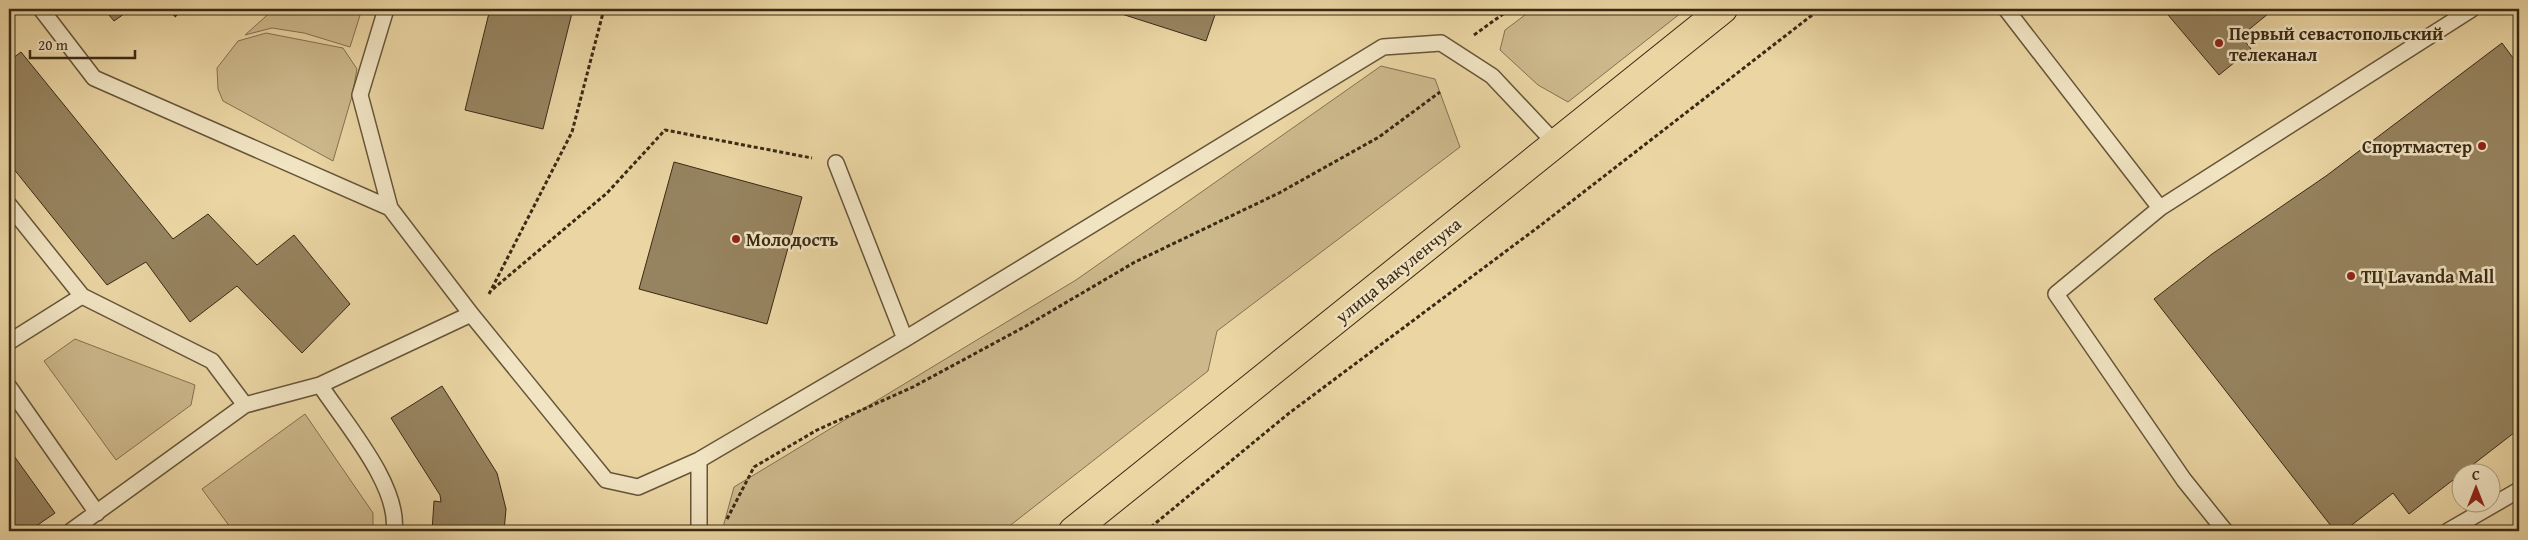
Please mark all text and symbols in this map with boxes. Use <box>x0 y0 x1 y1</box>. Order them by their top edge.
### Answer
place label: Первый севастопольский телеканал <box>2229 20 2443 68</box>
scale bar <box>30 28 135 60</box>
text: 20 m <box>38 34 69 55</box>
marker: Первый севастопольский телеканал <box>2213 37 2225 49</box>
place label: Спортмастер <box>2362 133 2472 160</box>
marker: Спортмастер <box>2476 140 2488 152</box>
street label: улица Вакуленчука <box>1328 210 1467 330</box>
place label: Молодость <box>746 226 839 253</box>
marker: Молодость <box>730 233 742 245</box>
place label: ТЦ Lavanda Mall <box>2361 263 2495 290</box>
marker: ТЦ Lavanda Mall <box>2345 270 2357 282</box>
north arrow <box>2450 462 2500 512</box>
text: С <box>2472 465 2480 485</box>

